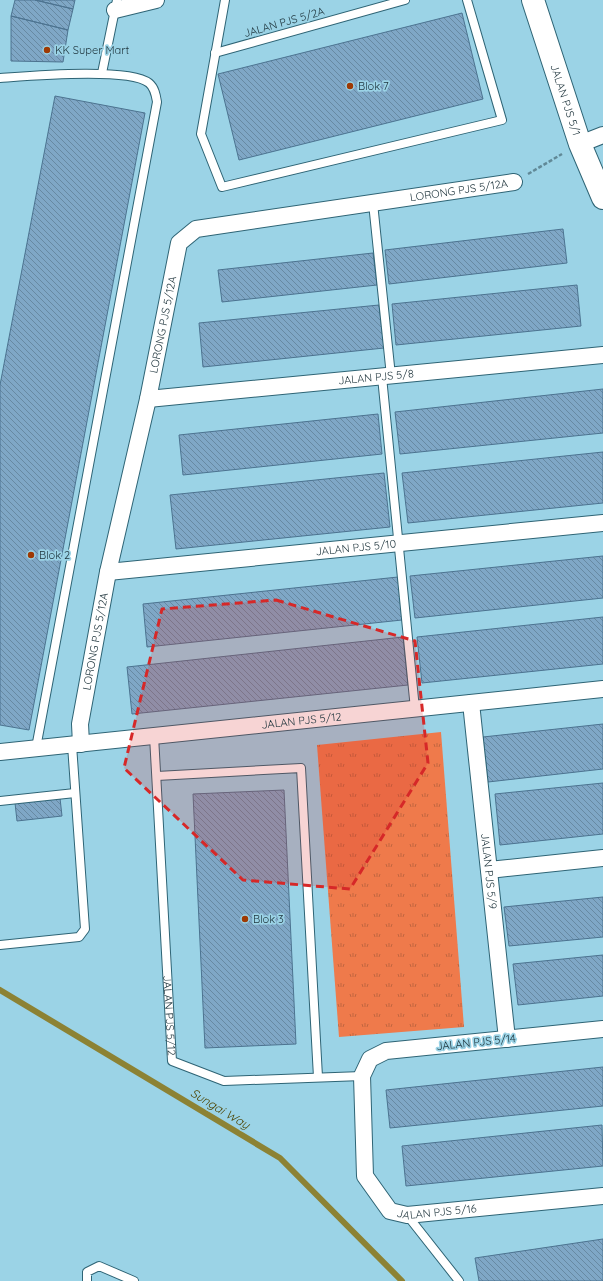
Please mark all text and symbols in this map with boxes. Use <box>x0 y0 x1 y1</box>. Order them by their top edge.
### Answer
street label: JALAN PJS 5/2A <box>242 4 326 40</box>
place label: KK Super Mart <box>55 43 129 57</box>
marker: KK Super Mart <box>42 45 52 55</box>
street label: JALAN PJS 5/1 <box>547 62 584 137</box>
place label: Blok 7 <box>358 79 389 93</box>
marker: Blok 7 <box>345 81 355 91</box>
street label: LORONG PJS 5/12A <box>409 176 509 204</box>
street label: LORONG PJS 5/12A <box>146 275 179 374</box>
street label: JALAN PJS 5/8 <box>337 366 415 388</box>
street label: JALAN PJS 5/10 <box>315 537 397 558</box>
place label: Blok 2 <box>39 548 70 562</box>
marker: Blok 2 <box>26 550 36 560</box>
street label: LORONG PJS 5/12A <box>79 592 111 691</box>
street label: JALAN PJS 5/12 <box>261 709 342 732</box>
street label: JALAN PJS 5/9 <box>478 832 500 910</box>
place label: Blok 3 <box>253 912 284 926</box>
marker: Blok 3 <box>240 914 250 924</box>
street label: JALAN PJS 5/12 <box>160 975 179 1056</box>
street label: JALAN PJS 5/14 <box>436 1031 517 1053</box>
water label: Sungai Way <box>188 1085 254 1133</box>
street label: JALAN PJS 5/16 <box>395 1201 477 1222</box>

